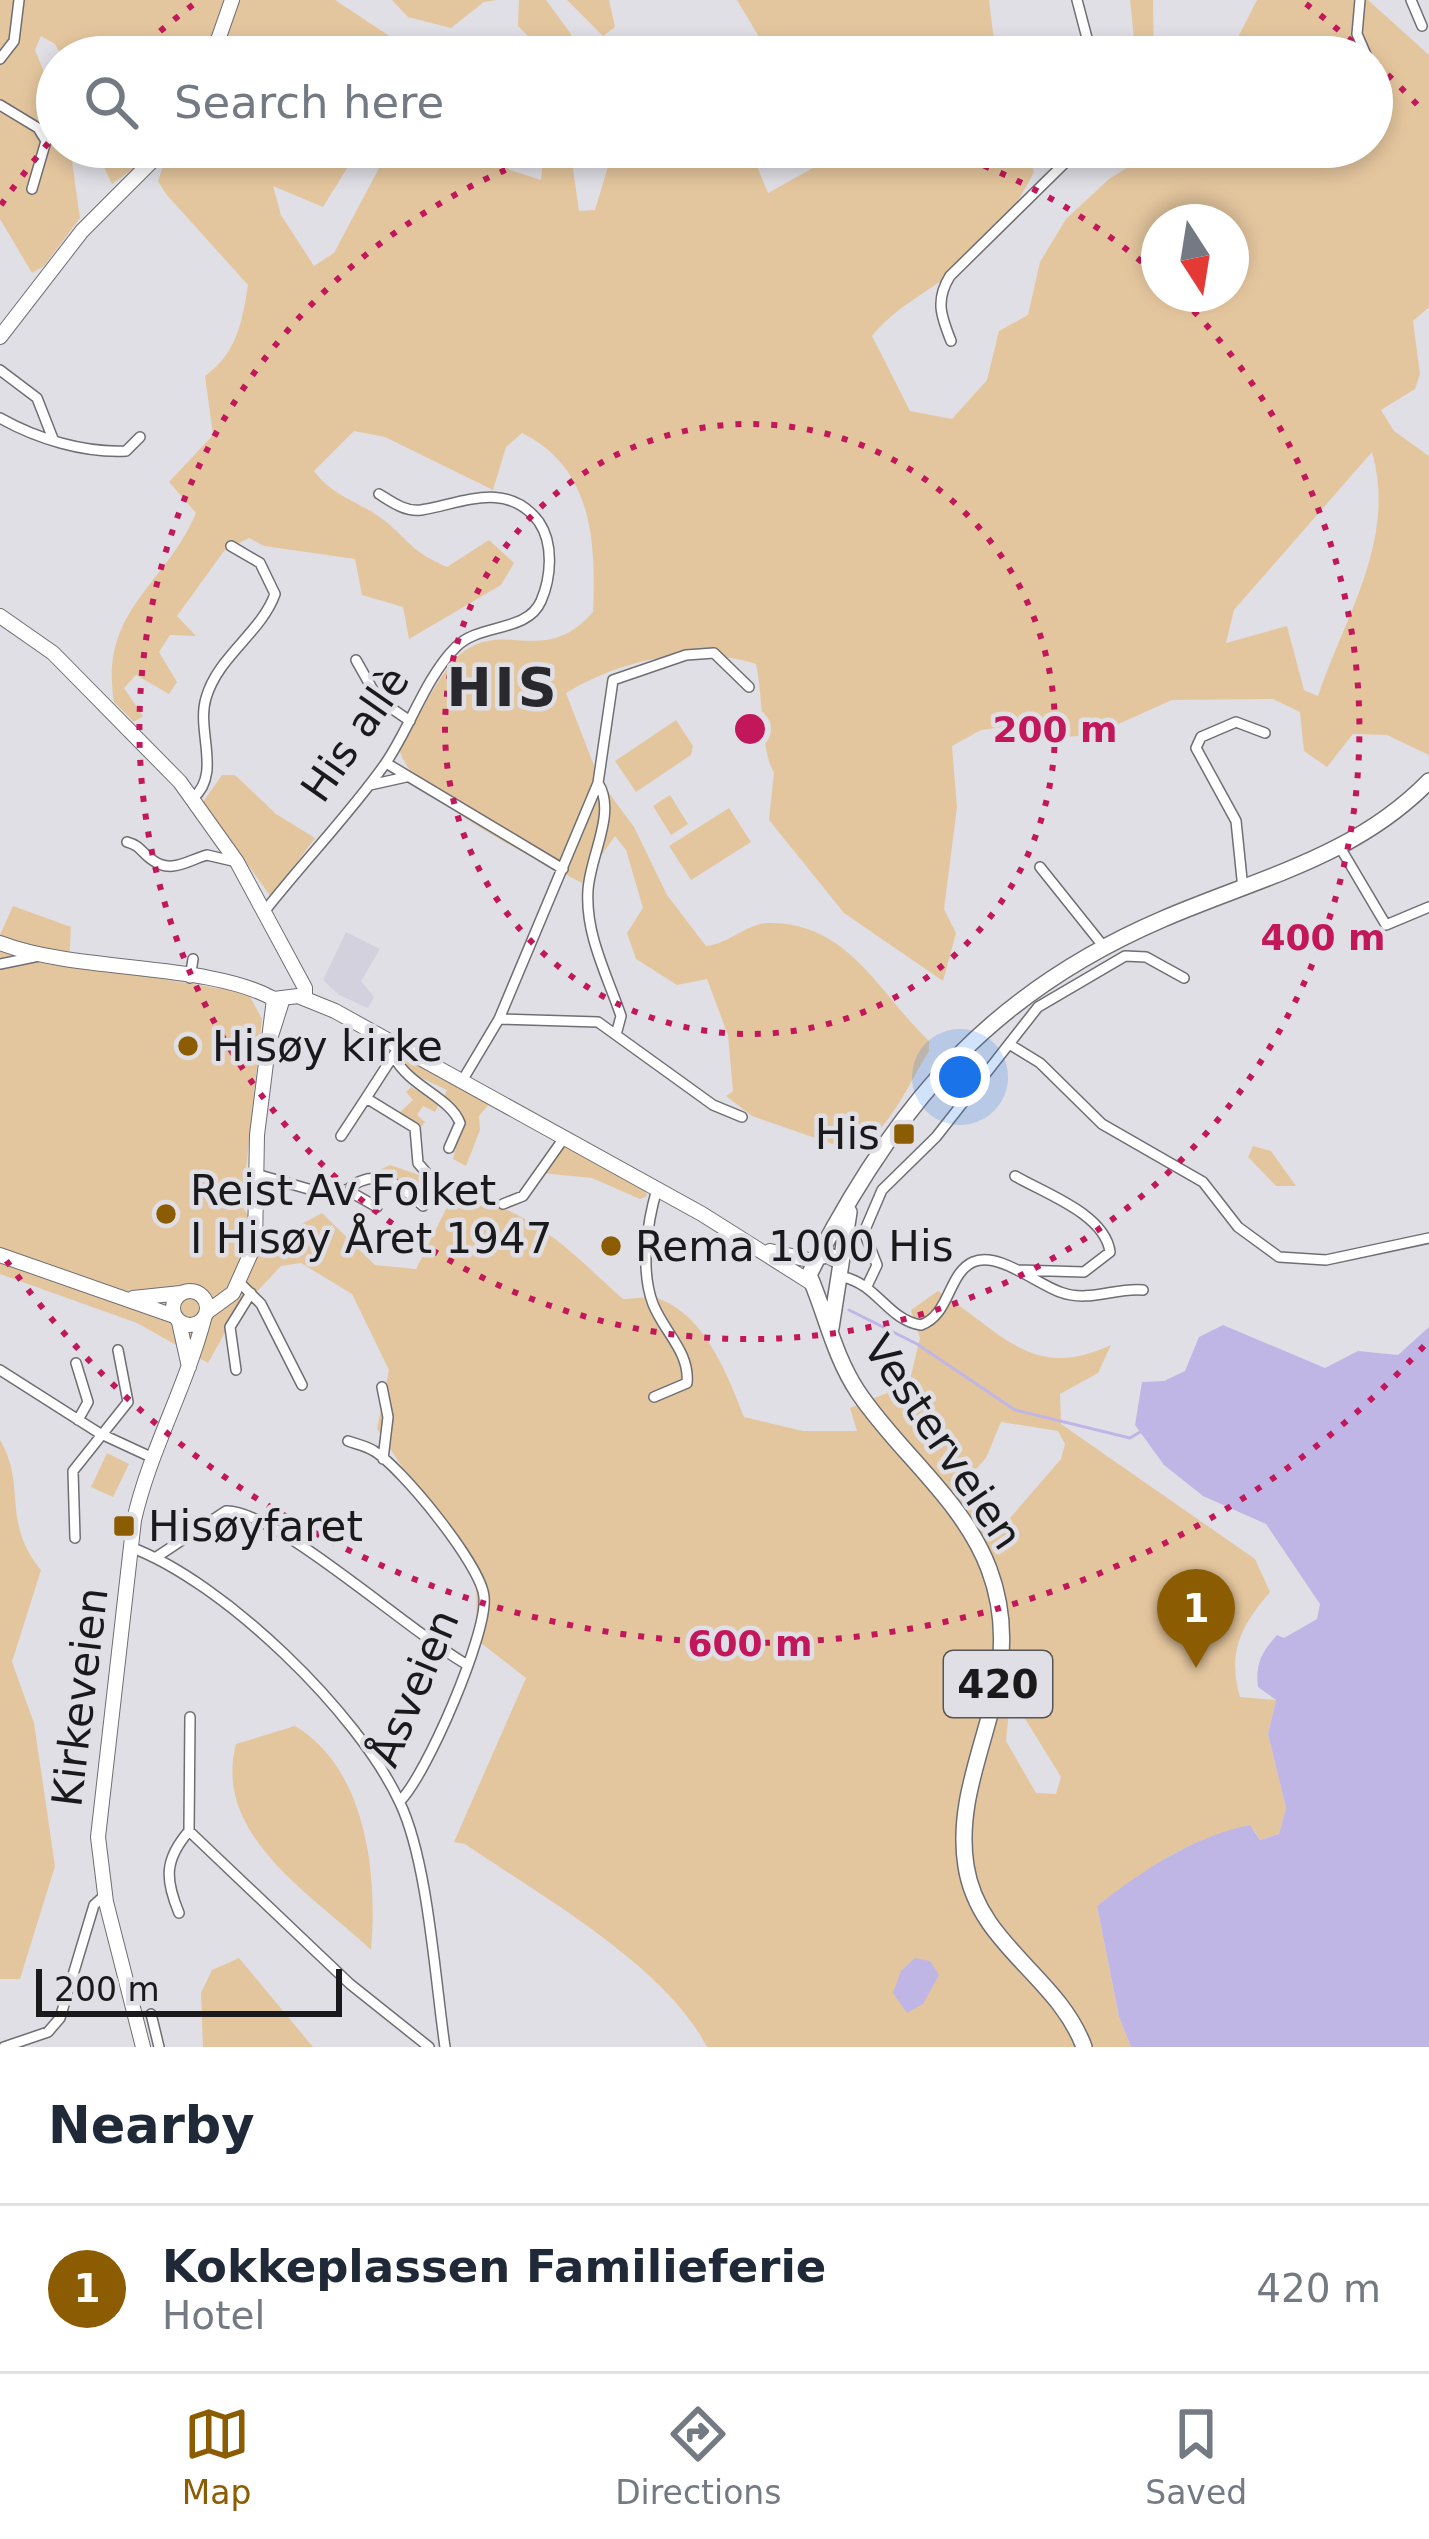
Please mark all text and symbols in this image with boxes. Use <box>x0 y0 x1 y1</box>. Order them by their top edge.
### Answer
search box <box>36 36 1393 168</box>
icon: search <box>78 69 144 135</box>
text: Search here <box>174 76 444 129</box>
north arrow <box>1141 204 1249 312</box>
district label: HIS <box>446 656 560 719</box>
street label: His allè <box>291 657 419 811</box>
centre of rings <box>729 708 771 750</box>
text: 200 m <box>992 709 1118 750</box>
text: 400 m <box>1260 917 1386 958</box>
place label: Hisøy kirke <box>212 1022 443 1071</box>
marker: Hisøy kirke <box>175 1033 201 1059</box>
your location <box>930 1047 990 1107</box>
place label: His <box>815 1110 880 1159</box>
marker: His <box>891 1121 917 1147</box>
place label: Reist Av Folket I Hisøy Året 1947 <box>190 1166 552 1263</box>
marker: Reist Av Folket I Hisøy Året 1947 <box>153 1201 179 1227</box>
place label: Rema 1000 His <box>635 1222 954 1271</box>
marker: Rema 1000 His <box>598 1233 624 1259</box>
street label: Vesterveien <box>853 1326 1033 1558</box>
place label: Hisøyfaret <box>148 1502 363 1551</box>
marker: Hisøyfaret <box>111 1513 137 1539</box>
pin: 1 <box>1157 1569 1235 1668</box>
street label: Kirkeveien <box>42 1585 118 1809</box>
street label: Åsveien <box>358 1602 469 1774</box>
text: 600 m <box>687 1623 813 1664</box>
road number: 420 <box>944 1651 1052 1717</box>
scale bar <box>36 1963 342 2016</box>
text: 200 m <box>54 1970 160 2009</box>
text: Nearby <box>48 2096 255 2155</box>
text: Kokkeplassen Familieferie <box>162 2240 826 2293</box>
text: 1 <box>73 2266 101 2311</box>
text: 420 m <box>1256 2266 1381 2311</box>
text: Hotel <box>162 2293 265 2338</box>
tab: Map <box>182 2401 252 2512</box>
tab: Directions <box>615 2401 781 2512</box>
tab: Saved <box>1145 2401 1247 2512</box>

